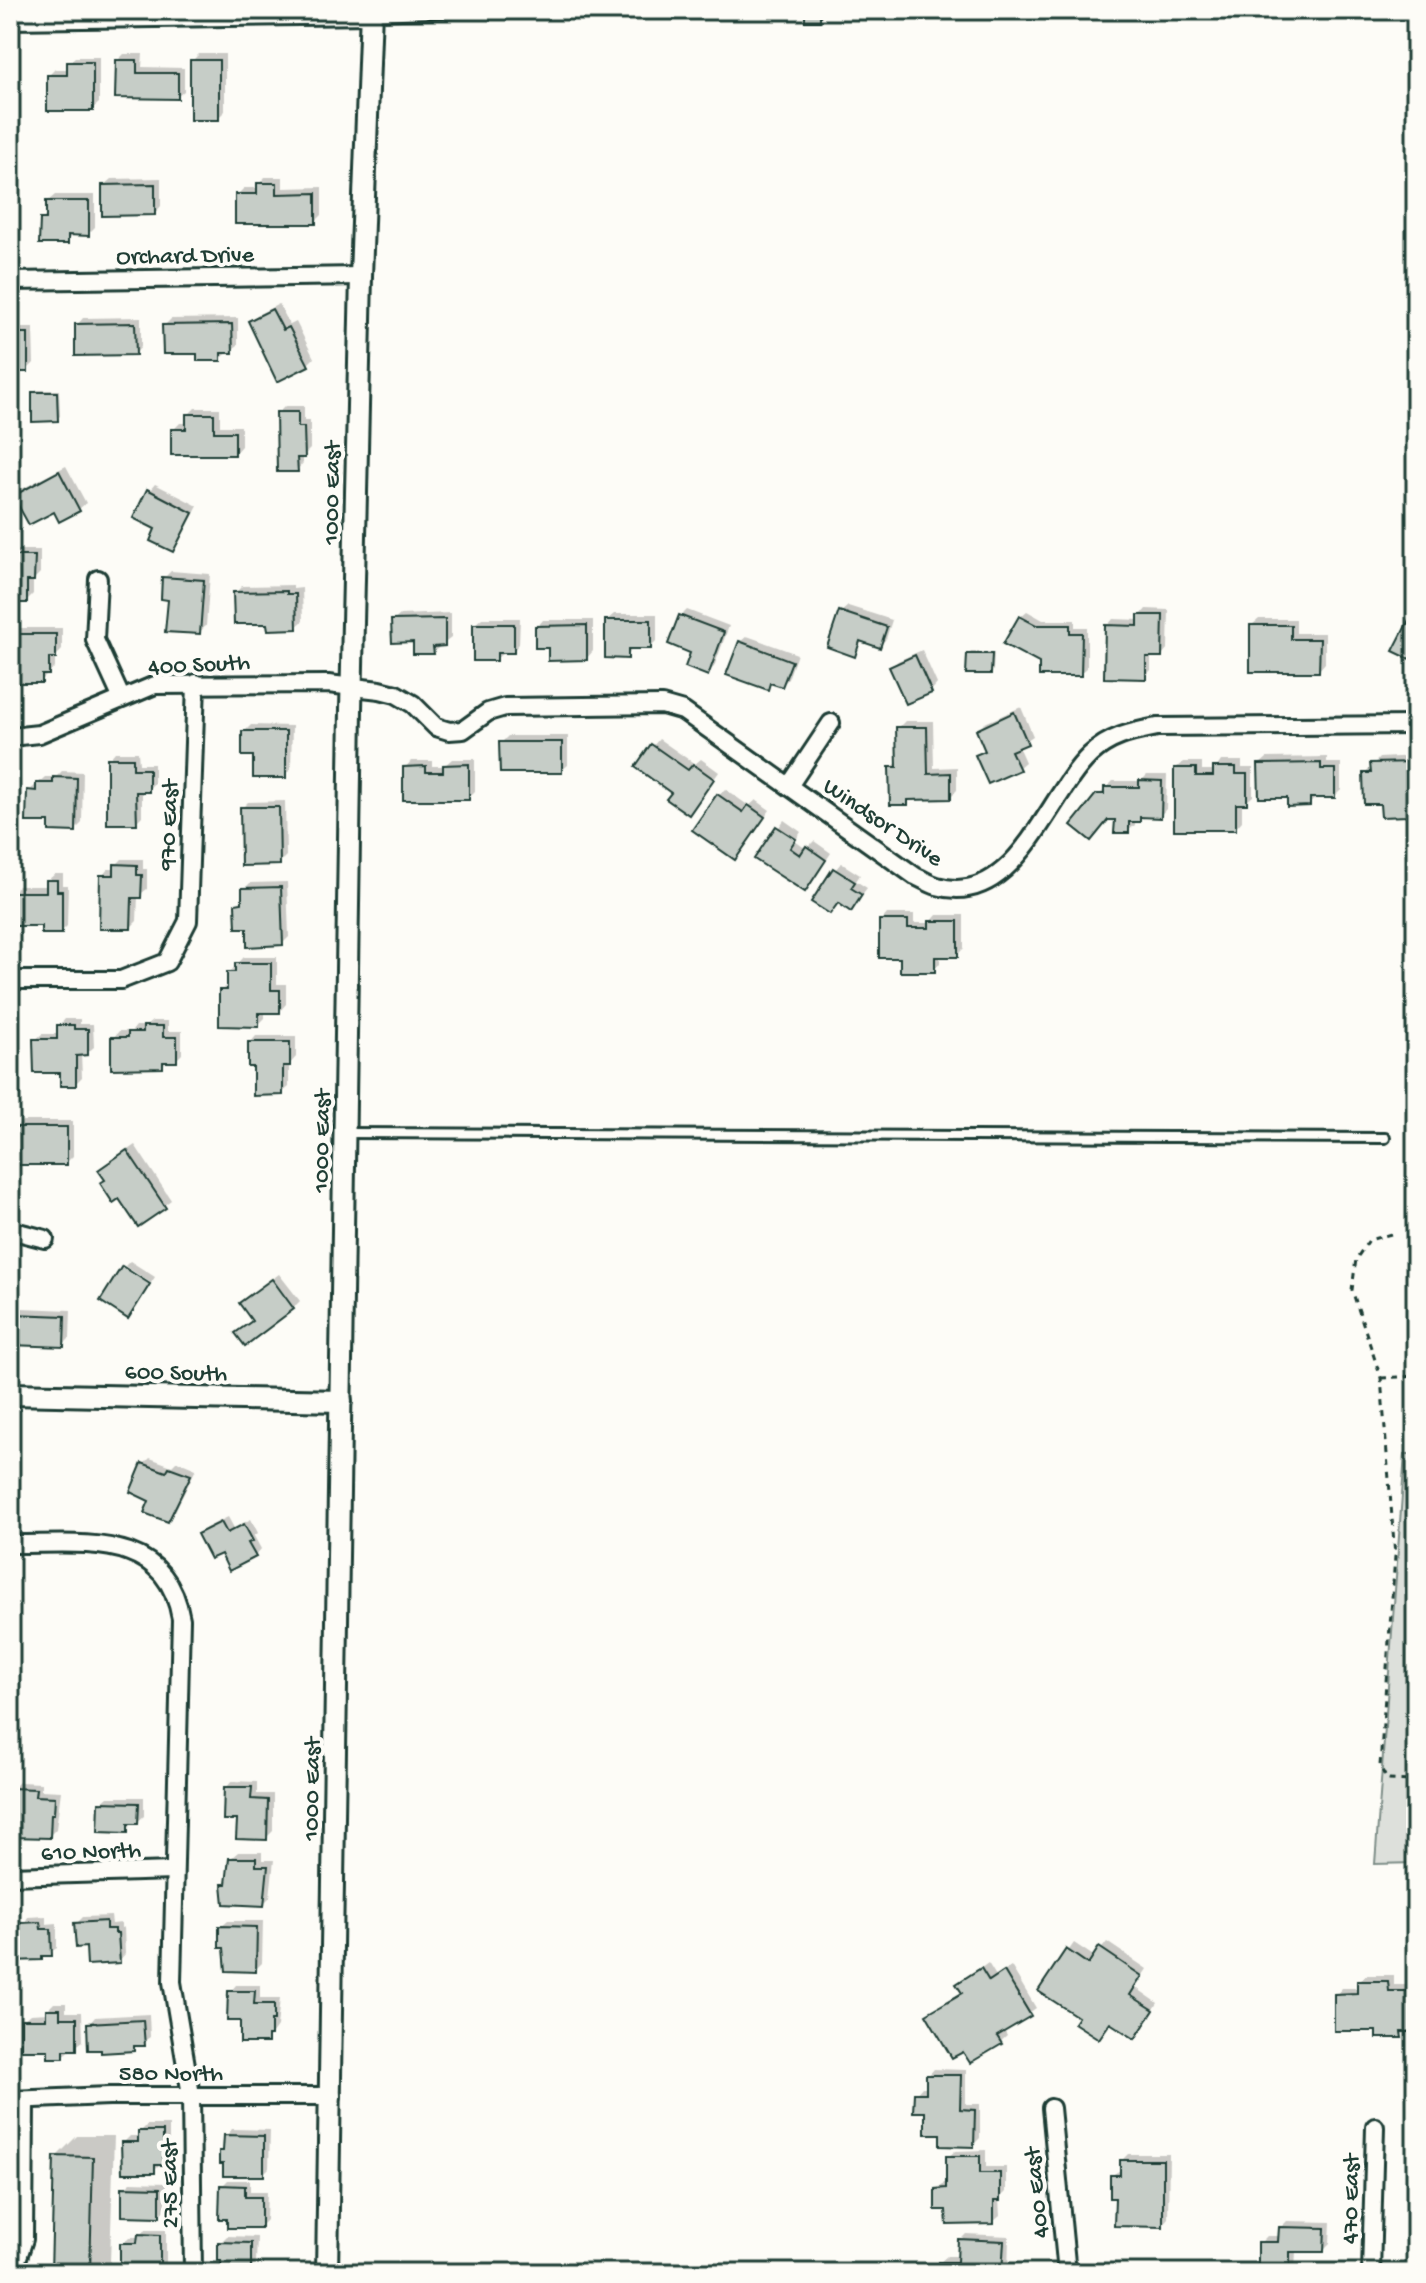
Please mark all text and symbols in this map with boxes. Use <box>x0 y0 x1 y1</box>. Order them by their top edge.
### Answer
street label: Orchard Drive <box>116 242 255 273</box>
street label: 1000 East <box>318 439 349 546</box>
street label: 400 South <box>148 649 251 684</box>
street label: Windsor Drive <box>816 773 948 875</box>
street label: 970 East <box>154 777 187 872</box>
street label: 1000 East <box>308 1087 339 1194</box>
street label: 600 South <box>124 1359 228 1390</box>
street label: 1000 East <box>298 1735 329 1842</box>
street label: 610 North <box>40 1837 142 1870</box>
street label: 580 North <box>119 2061 223 2090</box>
street label: 275 East <box>156 2137 187 2229</box>
street label: 400 East <box>1019 2144 1058 2240</box>
street label: 470 East <box>1337 2152 1368 2244</box>

